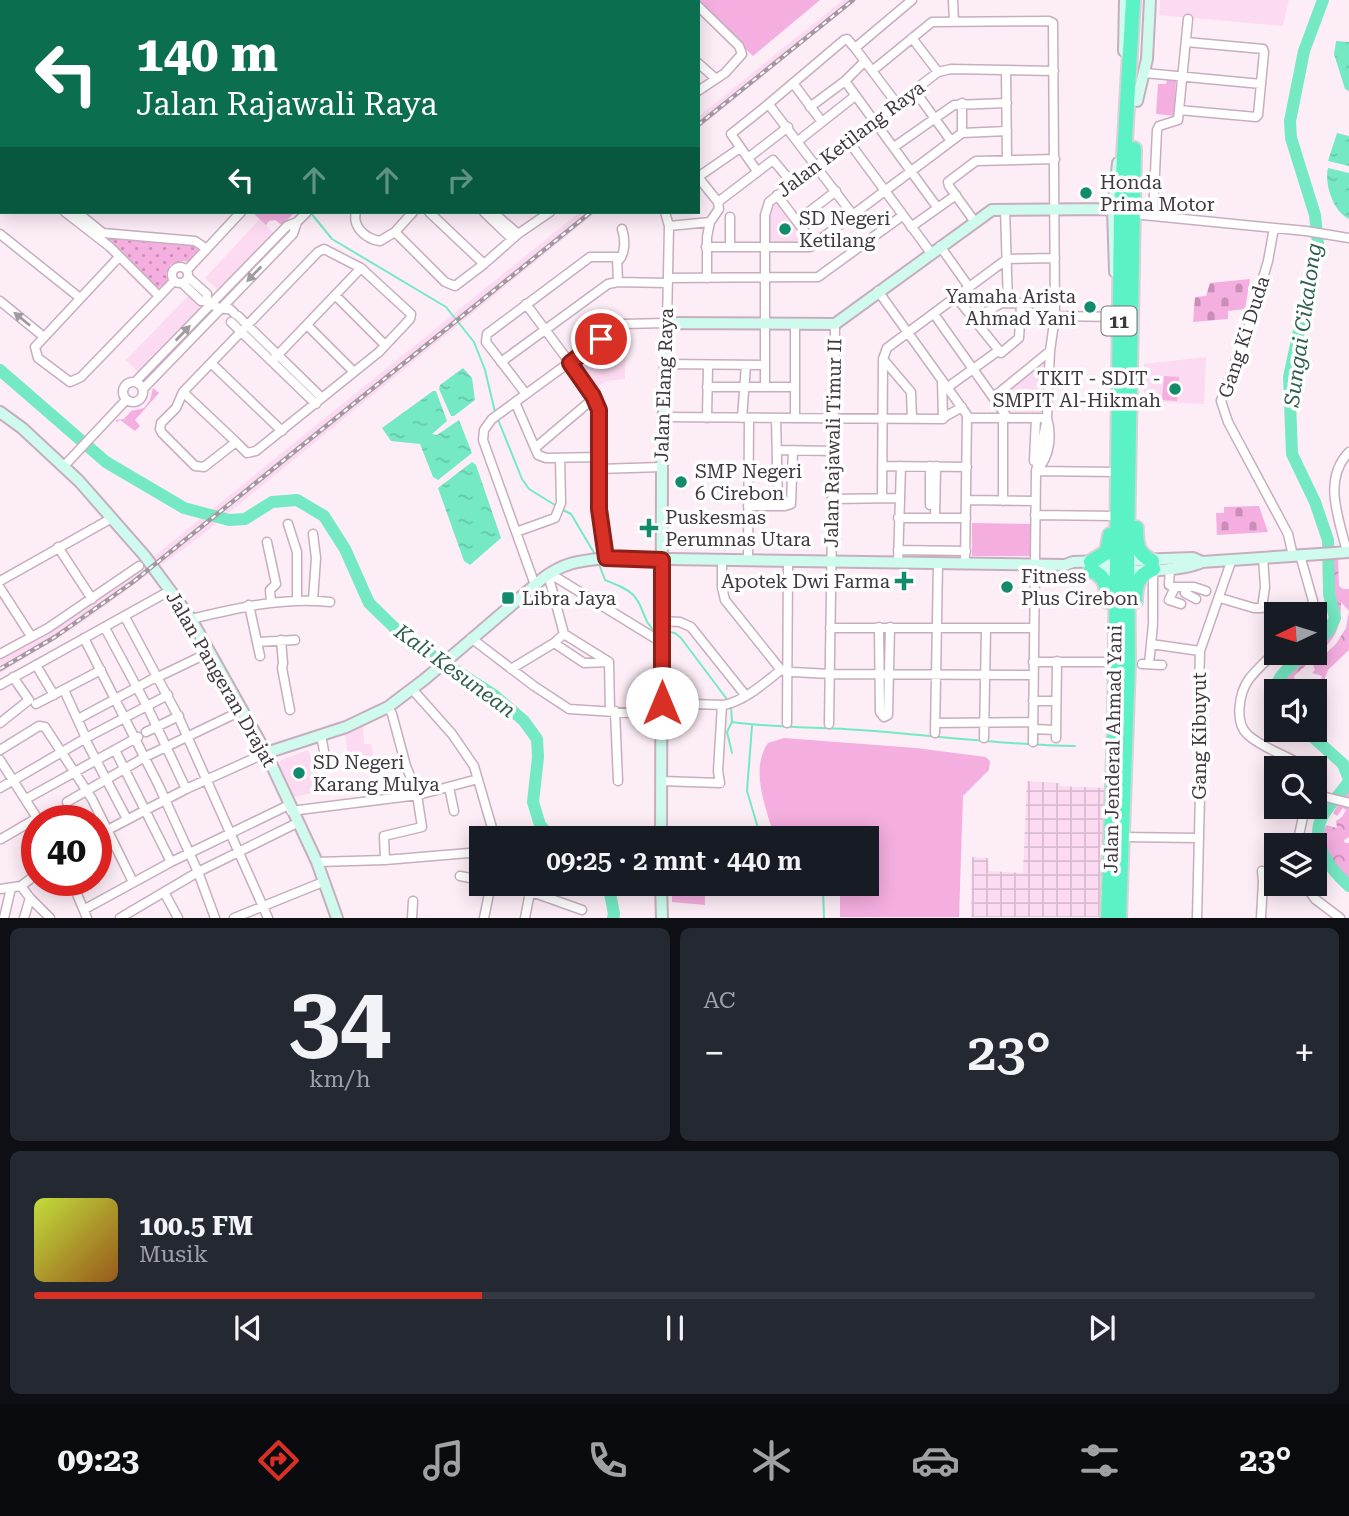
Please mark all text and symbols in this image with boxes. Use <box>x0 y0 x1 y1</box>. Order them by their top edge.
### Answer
text: 140 m <box>136 26 278 83</box>
icon: left <box>21 28 112 119</box>
street label: Jalan Ketilang Raya <box>773 76 930 202</box>
text: Jalan Rajawali Raya <box>136 85 438 123</box>
icon: left <box>222 161 260 199</box>
icon: ahead <box>295 161 333 199</box>
icon: ahead <box>368 161 406 199</box>
icon: right <box>441 161 479 199</box>
place label: Honda Prima Motor <box>1100 171 1215 216</box>
marker: Honda Prima Motor <box>1078 185 1094 201</box>
place label: SD Negeri Ketilang <box>799 207 890 252</box>
marker: SD Negeri Ketilang <box>777 221 793 237</box>
water label: Sungai Cikalong <box>1279 242 1326 409</box>
one-way arrow <box>247 265 263 282</box>
street label: Gang Ki Duda <box>1213 272 1275 401</box>
place label: Yamaha Arista Ahmad Yani <box>946 285 1077 330</box>
marker: Yamaha Arista Ahmad Yani <box>1082 299 1098 315</box>
road number: 11 <box>1102 306 1136 335</box>
street label: Jalan Elang Raya <box>650 307 678 462</box>
pin <box>571 309 631 369</box>
one-way arrow <box>13 311 31 326</box>
icon: arrive <box>582 320 620 358</box>
one-way arrow <box>174 325 190 342</box>
street label: Jalan Rajawali Timur II <box>820 338 846 548</box>
place label: TKIT - SDIT - SMPIT Al-Hikmah <box>993 367 1161 412</box>
marker: TKIT - SDIT - SMPIT Al-Hikmah <box>1167 381 1183 397</box>
place label: SMP Negeri 6 Cirebon <box>695 460 802 505</box>
marker: SMP Negeri 6 Cirebon <box>673 474 689 490</box>
place label: Puskesmas Perumnas Utara <box>665 506 812 551</box>
marker: Puskesmas Perumnas Utara <box>639 518 659 538</box>
place label: Fitness Plus Cirebon <box>1021 565 1139 610</box>
place label: Apotek Dwi Farma <box>721 570 891 593</box>
marker: Apotek Dwi Farma <box>896 573 912 589</box>
marker: Fitness Plus Cirebon <box>999 579 1015 595</box>
street label: Jalan Pangeran Drajat <box>161 587 281 771</box>
place label: Libra Jaya <box>522 587 617 610</box>
marker: Libra Jaya <box>500 590 516 606</box>
north arrow <box>1264 602 1326 665</box>
map controls <box>1264 602 1327 896</box>
water label: Kali Kesunean <box>389 619 520 723</box>
street label: Jalan Jenderal Ahmad Yani <box>1099 625 1127 873</box>
position arrow <box>625 666 699 740</box>
street label: Gang Kibuyut <box>1188 672 1211 800</box>
button: sound <box>1264 679 1327 742</box>
place label: SD Negeri Karang Mulya <box>313 751 440 796</box>
button: search <box>1264 756 1327 819</box>
marker: SD Negeri Karang Mulya <box>291 765 307 781</box>
speed limit sign: 40 <box>21 805 112 896</box>
button: layers <box>1264 833 1327 896</box>
text: 09:25 · 2 mnt · 440 m <box>546 846 802 876</box>
text: 34 <box>289 967 391 1073</box>
text: AC <box>704 987 736 1014</box>
text: 23° <box>967 1022 1051 1083</box>
text: − <box>704 1031 725 1075</box>
text: + <box>1294 1031 1315 1075</box>
text: km/h <box>309 1066 371 1093</box>
text: 100.5 FM <box>139 1211 253 1241</box>
text: Musik <box>139 1241 208 1268</box>
icon: previous <box>229 1309 267 1347</box>
icon: pause <box>656 1309 694 1347</box>
icon: next <box>1083 1309 1121 1347</box>
icon: directions <box>254 1436 303 1485</box>
icon: music <box>419 1436 468 1485</box>
icon: phone <box>583 1436 632 1485</box>
icon: climate <box>747 1436 796 1485</box>
icon: car <box>911 1436 960 1485</box>
icon: filters <box>1075 1436 1124 1485</box>
text: 09:23 <box>58 1441 139 1479</box>
text: 23° <box>1240 1441 1291 1479</box>

